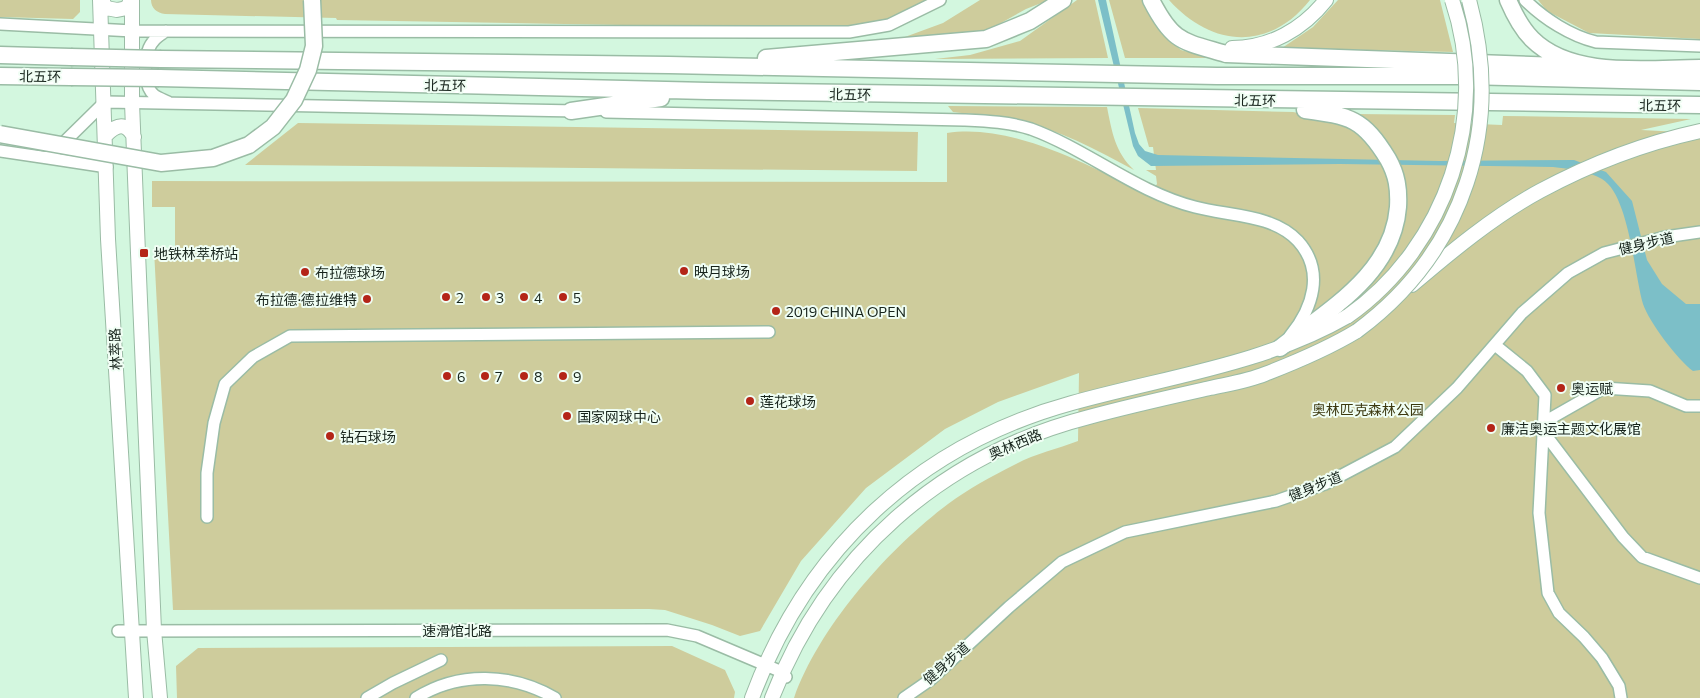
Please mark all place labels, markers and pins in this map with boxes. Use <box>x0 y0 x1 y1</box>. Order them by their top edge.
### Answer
place label: 地铁林萃桥站 <box>154 245 238 262</box>
marker: 地铁林萃桥站 <box>138 247 150 259</box>
place label: 映月球场 <box>694 263 750 280</box>
place label: 布拉德球场 <box>315 264 385 281</box>
marker: 映月球场 <box>678 265 690 277</box>
marker: 布拉德球场 <box>299 266 311 278</box>
place label: 2 <box>456 289 464 306</box>
place label: 3 <box>496 289 504 306</box>
place label: 4 <box>534 289 543 306</box>
place label: 5 <box>573 289 581 306</box>
place label: 布拉德·德拉维特 <box>256 291 357 308</box>
marker: 2 <box>440 291 452 303</box>
marker: 3 <box>480 291 492 303</box>
marker: 4 <box>518 291 530 303</box>
marker: 5 <box>557 291 569 303</box>
marker: 布拉德·德拉维特 <box>361 293 373 305</box>
place label: 2019 CHINA OPEN <box>786 303 906 320</box>
marker: 2019 CHINA OPEN <box>770 305 782 317</box>
place label: 6 <box>457 368 466 385</box>
place label: 7 <box>495 368 502 385</box>
place label: 8 <box>534 368 543 385</box>
place label: 9 <box>573 368 582 385</box>
marker: 6 <box>441 370 453 382</box>
marker: 7 <box>479 370 491 382</box>
marker: 8 <box>518 370 530 382</box>
marker: 9 <box>557 370 569 382</box>
place label: 奥运赋 <box>1571 380 1613 397</box>
marker: 奥运赋 <box>1555 382 1567 394</box>
place label: 莲花球场 <box>760 393 816 410</box>
marker: 莲花球场 <box>744 395 756 407</box>
place label: 国家网球中心 <box>577 408 661 425</box>
marker: 国家网球中心 <box>561 410 573 422</box>
place label: 廉洁奥运主题文化展馆 <box>1501 420 1641 437</box>
marker: 廉洁奥运主题文化展馆 <box>1485 422 1497 434</box>
place label: 钻石球场 <box>340 428 396 445</box>
marker: 钻石球场 <box>324 430 336 442</box>

